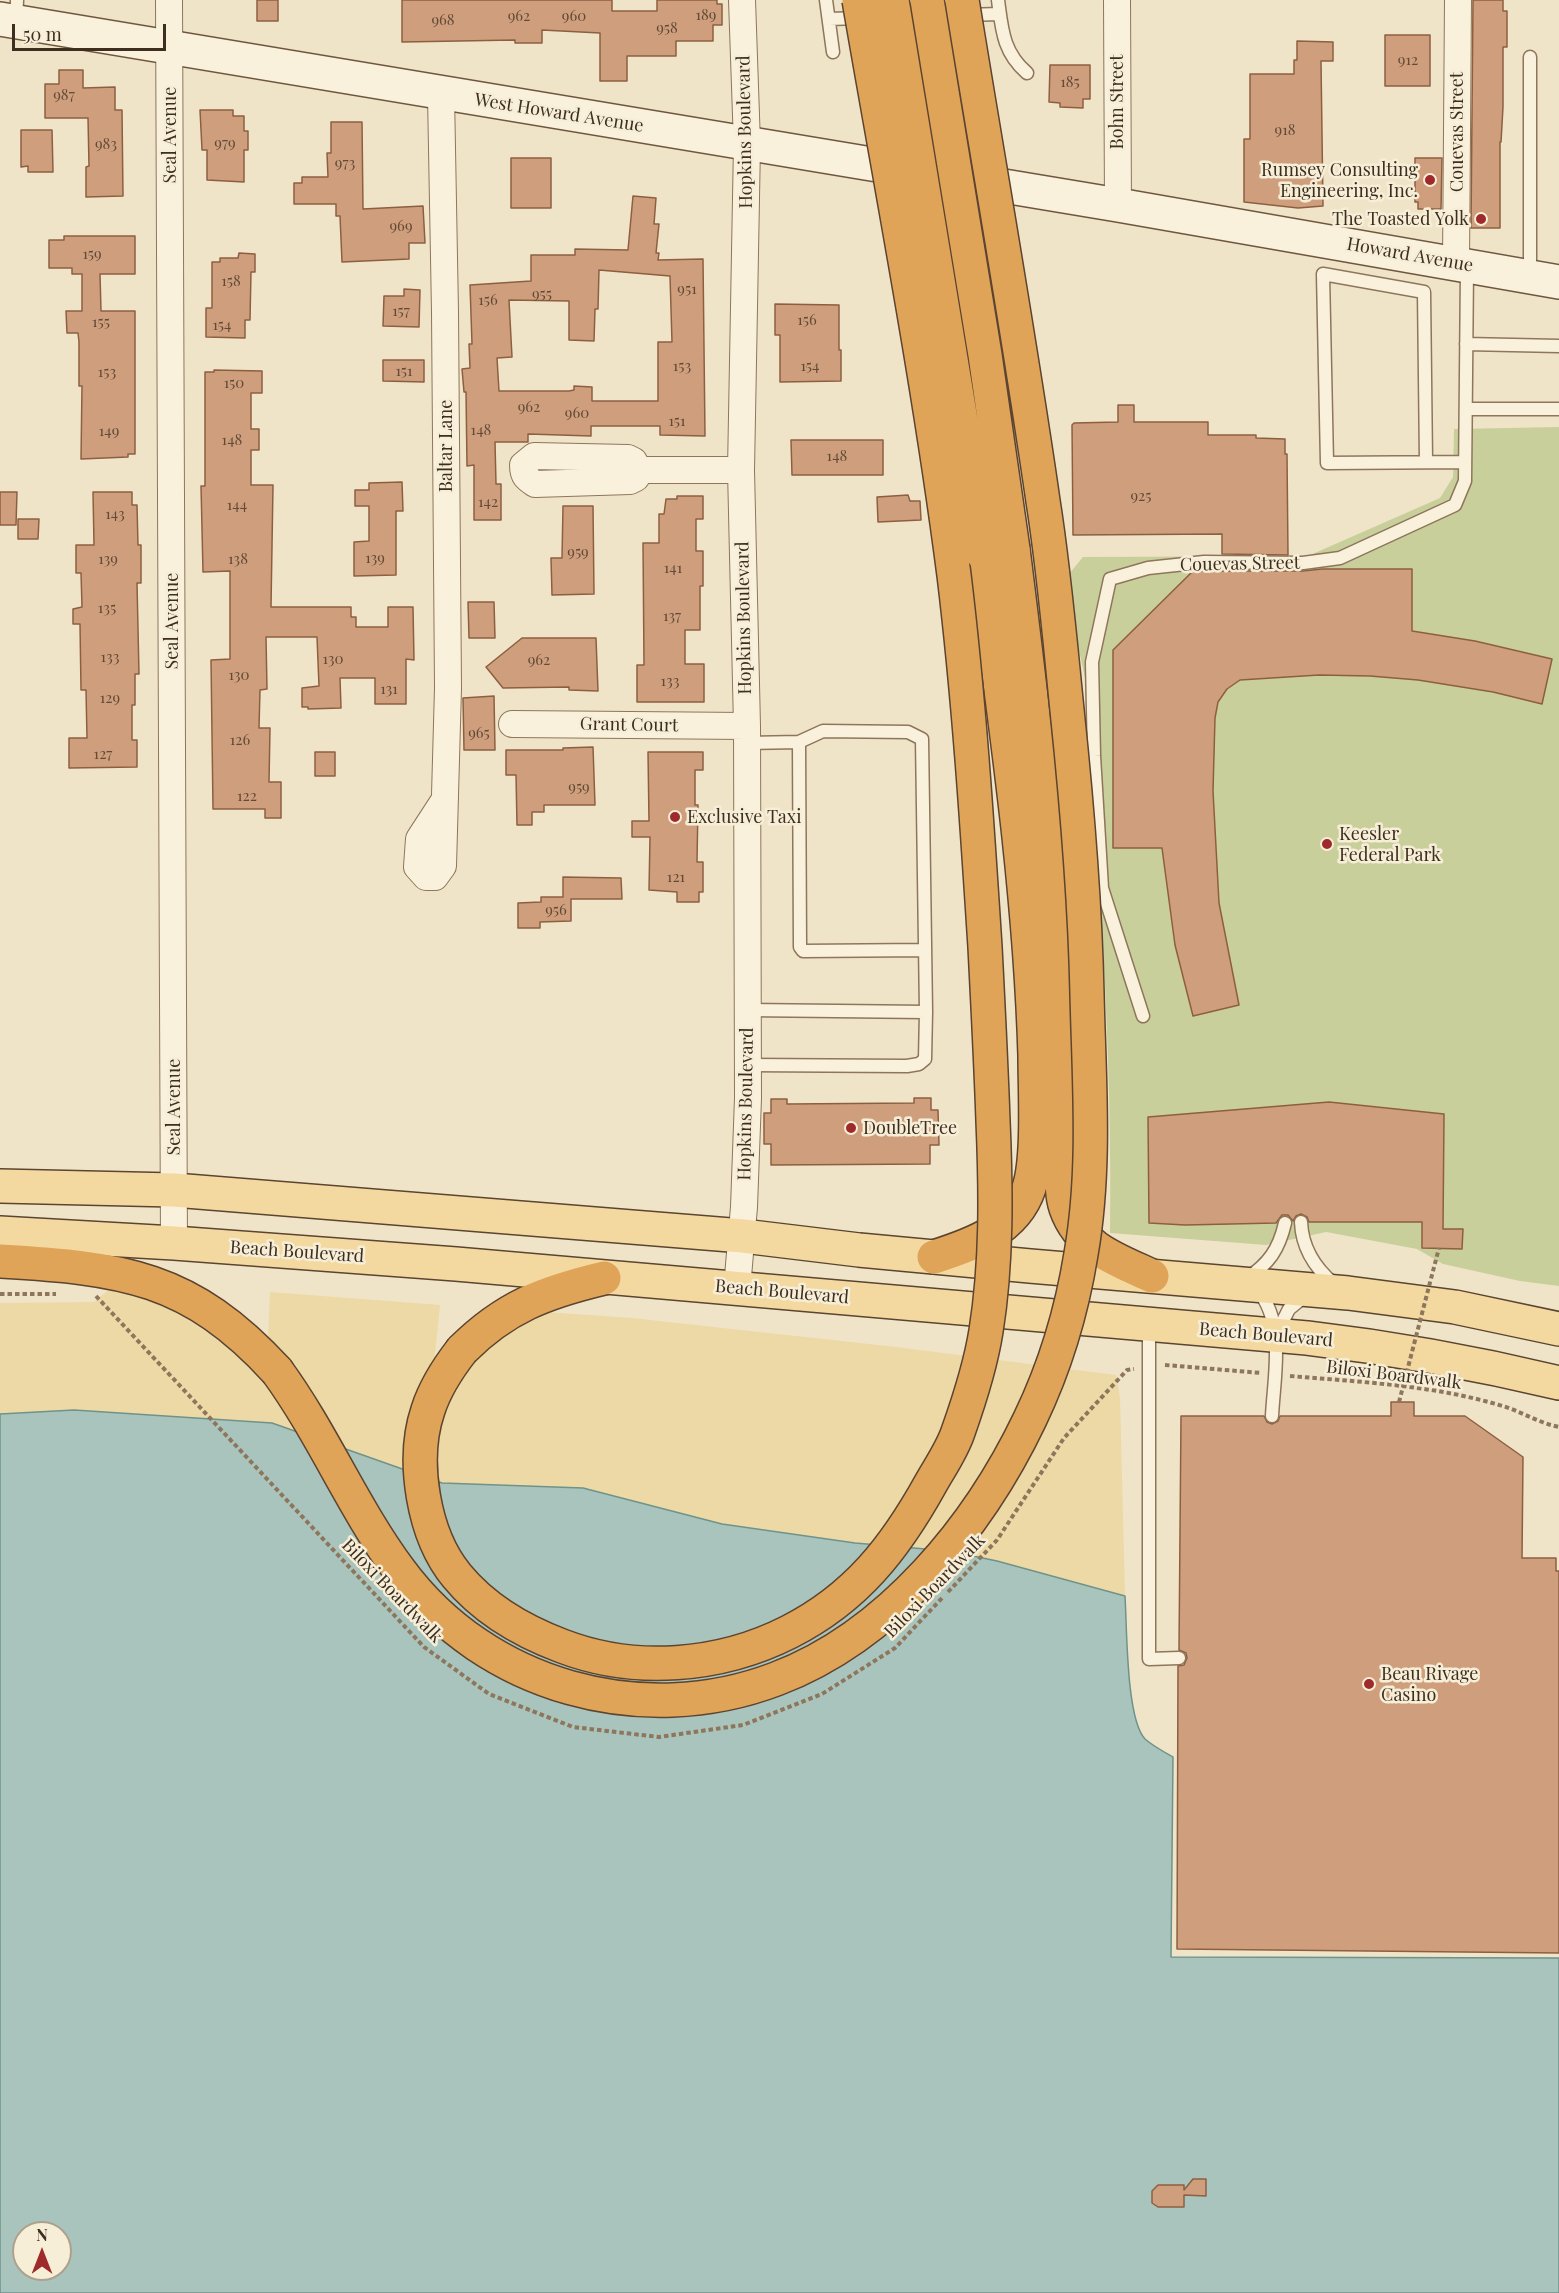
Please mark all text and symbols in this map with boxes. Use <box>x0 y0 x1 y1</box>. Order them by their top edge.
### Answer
house number: 189 <box>696 6 716 24</box>
house number: 962 <box>508 7 530 25</box>
house number: 960 <box>562 7 586 25</box>
house number: 968 <box>431 11 455 29</box>
scale bar <box>15 12 170 50</box>
house number: 958 <box>656 19 678 37</box>
text: 50 m <box>23 22 62 46</box>
house number: 912 <box>1398 51 1418 69</box>
street label: Bohn Street <box>1106 54 1128 150</box>
street label: Hopkins Boulevard <box>733 55 757 209</box>
street label: Couevas Street <box>1446 72 1468 192</box>
house number: 185 <box>1060 73 1080 91</box>
house number: 987 <box>53 86 75 104</box>
street label: Seal Avenue <box>159 87 181 183</box>
street label: West Howard Avenue <box>473 89 645 137</box>
house number: 918 <box>1275 121 1295 139</box>
house number: 979 <box>214 134 236 152</box>
house number: 983 <box>95 135 117 153</box>
house number: 973 <box>335 154 355 172</box>
place label: Rumsey Consulting Engineering, Inc. <box>1261 159 1418 201</box>
marker: Rumsey Consulting Engineering, Inc. <box>1423 173 1437 187</box>
place label: The Toasted Yolk <box>1332 208 1469 230</box>
marker: The Toasted Yolk <box>1474 212 1488 226</box>
house number: 969 <box>389 217 413 235</box>
street label: Howard Avenue <box>1345 233 1475 277</box>
house number: 159 <box>82 245 102 263</box>
house number: 158 <box>221 272 241 290</box>
house number: 951 <box>677 280 697 298</box>
house number: 955 <box>532 285 552 303</box>
house number: 156 <box>478 291 498 309</box>
house number: 157 <box>392 302 410 320</box>
house number: 156 <box>797 311 817 329</box>
house number: 155 <box>92 313 110 331</box>
house number: 154 <box>212 316 232 334</box>
house number: 153 <box>673 357 691 375</box>
house number: 154 <box>800 357 820 375</box>
house number: 151 <box>395 362 413 380</box>
house number: 153 <box>98 363 116 381</box>
house number: 150 <box>224 374 244 392</box>
house number: 962 <box>518 398 540 416</box>
street label: Baltar Lane <box>435 400 457 492</box>
house number: 960 <box>565 404 589 422</box>
house number: 151 <box>668 412 686 430</box>
house number: 148 <box>471 421 491 439</box>
house number: 149 <box>99 422 119 440</box>
house number: 148 <box>222 431 242 449</box>
house number: 148 <box>827 447 847 465</box>
house number: 925 <box>1130 487 1152 505</box>
house number: 142 <box>478 493 498 511</box>
house number: 144 <box>227 496 247 514</box>
house number: 143 <box>105 505 125 523</box>
street label: Hopkins Boulevard <box>732 541 756 695</box>
house number: 959 <box>567 543 589 561</box>
house number: 139 <box>365 549 385 567</box>
house number: 139 <box>98 550 118 568</box>
house number: 138 <box>228 550 248 568</box>
street label: Couevas Street <box>1180 552 1300 576</box>
house number: 141 <box>664 559 682 577</box>
street label: Seal Avenue <box>161 573 183 669</box>
house number: 135 <box>98 599 116 617</box>
house number: 137 <box>663 607 681 625</box>
house number: 133 <box>101 648 119 666</box>
house number: 130 <box>322 650 344 668</box>
house number: 962 <box>528 651 550 669</box>
house number: 130 <box>228 666 250 684</box>
house number: 133 <box>661 672 679 690</box>
house number: 131 <box>380 680 398 698</box>
house number: 129 <box>100 689 120 707</box>
street label: Grant Court <box>580 713 678 737</box>
house number: 965 <box>468 724 490 742</box>
house number: 126 <box>230 731 250 749</box>
house number: 127 <box>94 745 112 763</box>
house number: 959 <box>568 778 590 796</box>
house number: 122 <box>237 787 257 805</box>
place label: Exclusive Taxi <box>687 806 801 828</box>
marker: Exclusive Taxi <box>668 810 682 824</box>
place label: Keesler Federal Park <box>1339 823 1441 866</box>
marker: Keesler Federal Park <box>1320 837 1334 851</box>
house number: 121 <box>667 868 685 886</box>
house number: 956 <box>545 901 567 919</box>
street label: Hopkins Boulevard <box>734 1027 758 1181</box>
street label: Seal Avenue <box>163 1059 185 1155</box>
place label: DoubleTree <box>863 1117 957 1139</box>
marker: DoubleTree <box>844 1121 858 1135</box>
street label: Beach Boulevard <box>229 1237 365 1267</box>
street label: Beach Boulevard <box>714 1275 850 1309</box>
street label: Beach Boulevard <box>1198 1318 1334 1352</box>
street label: Biloxi Boardwalk <box>1325 1356 1463 1394</box>
street label: Biloxi Boardwalk <box>880 1530 990 1642</box>
street label: Biloxi Boardwalk <box>337 1535 447 1647</box>
place label: Beau Rivage Casino <box>1381 1663 1478 1706</box>
marker: Beau Rivage Casino <box>1362 1677 1376 1691</box>
north arrow <box>12 2221 72 2281</box>
text: N <box>36 2224 48 2245</box>

